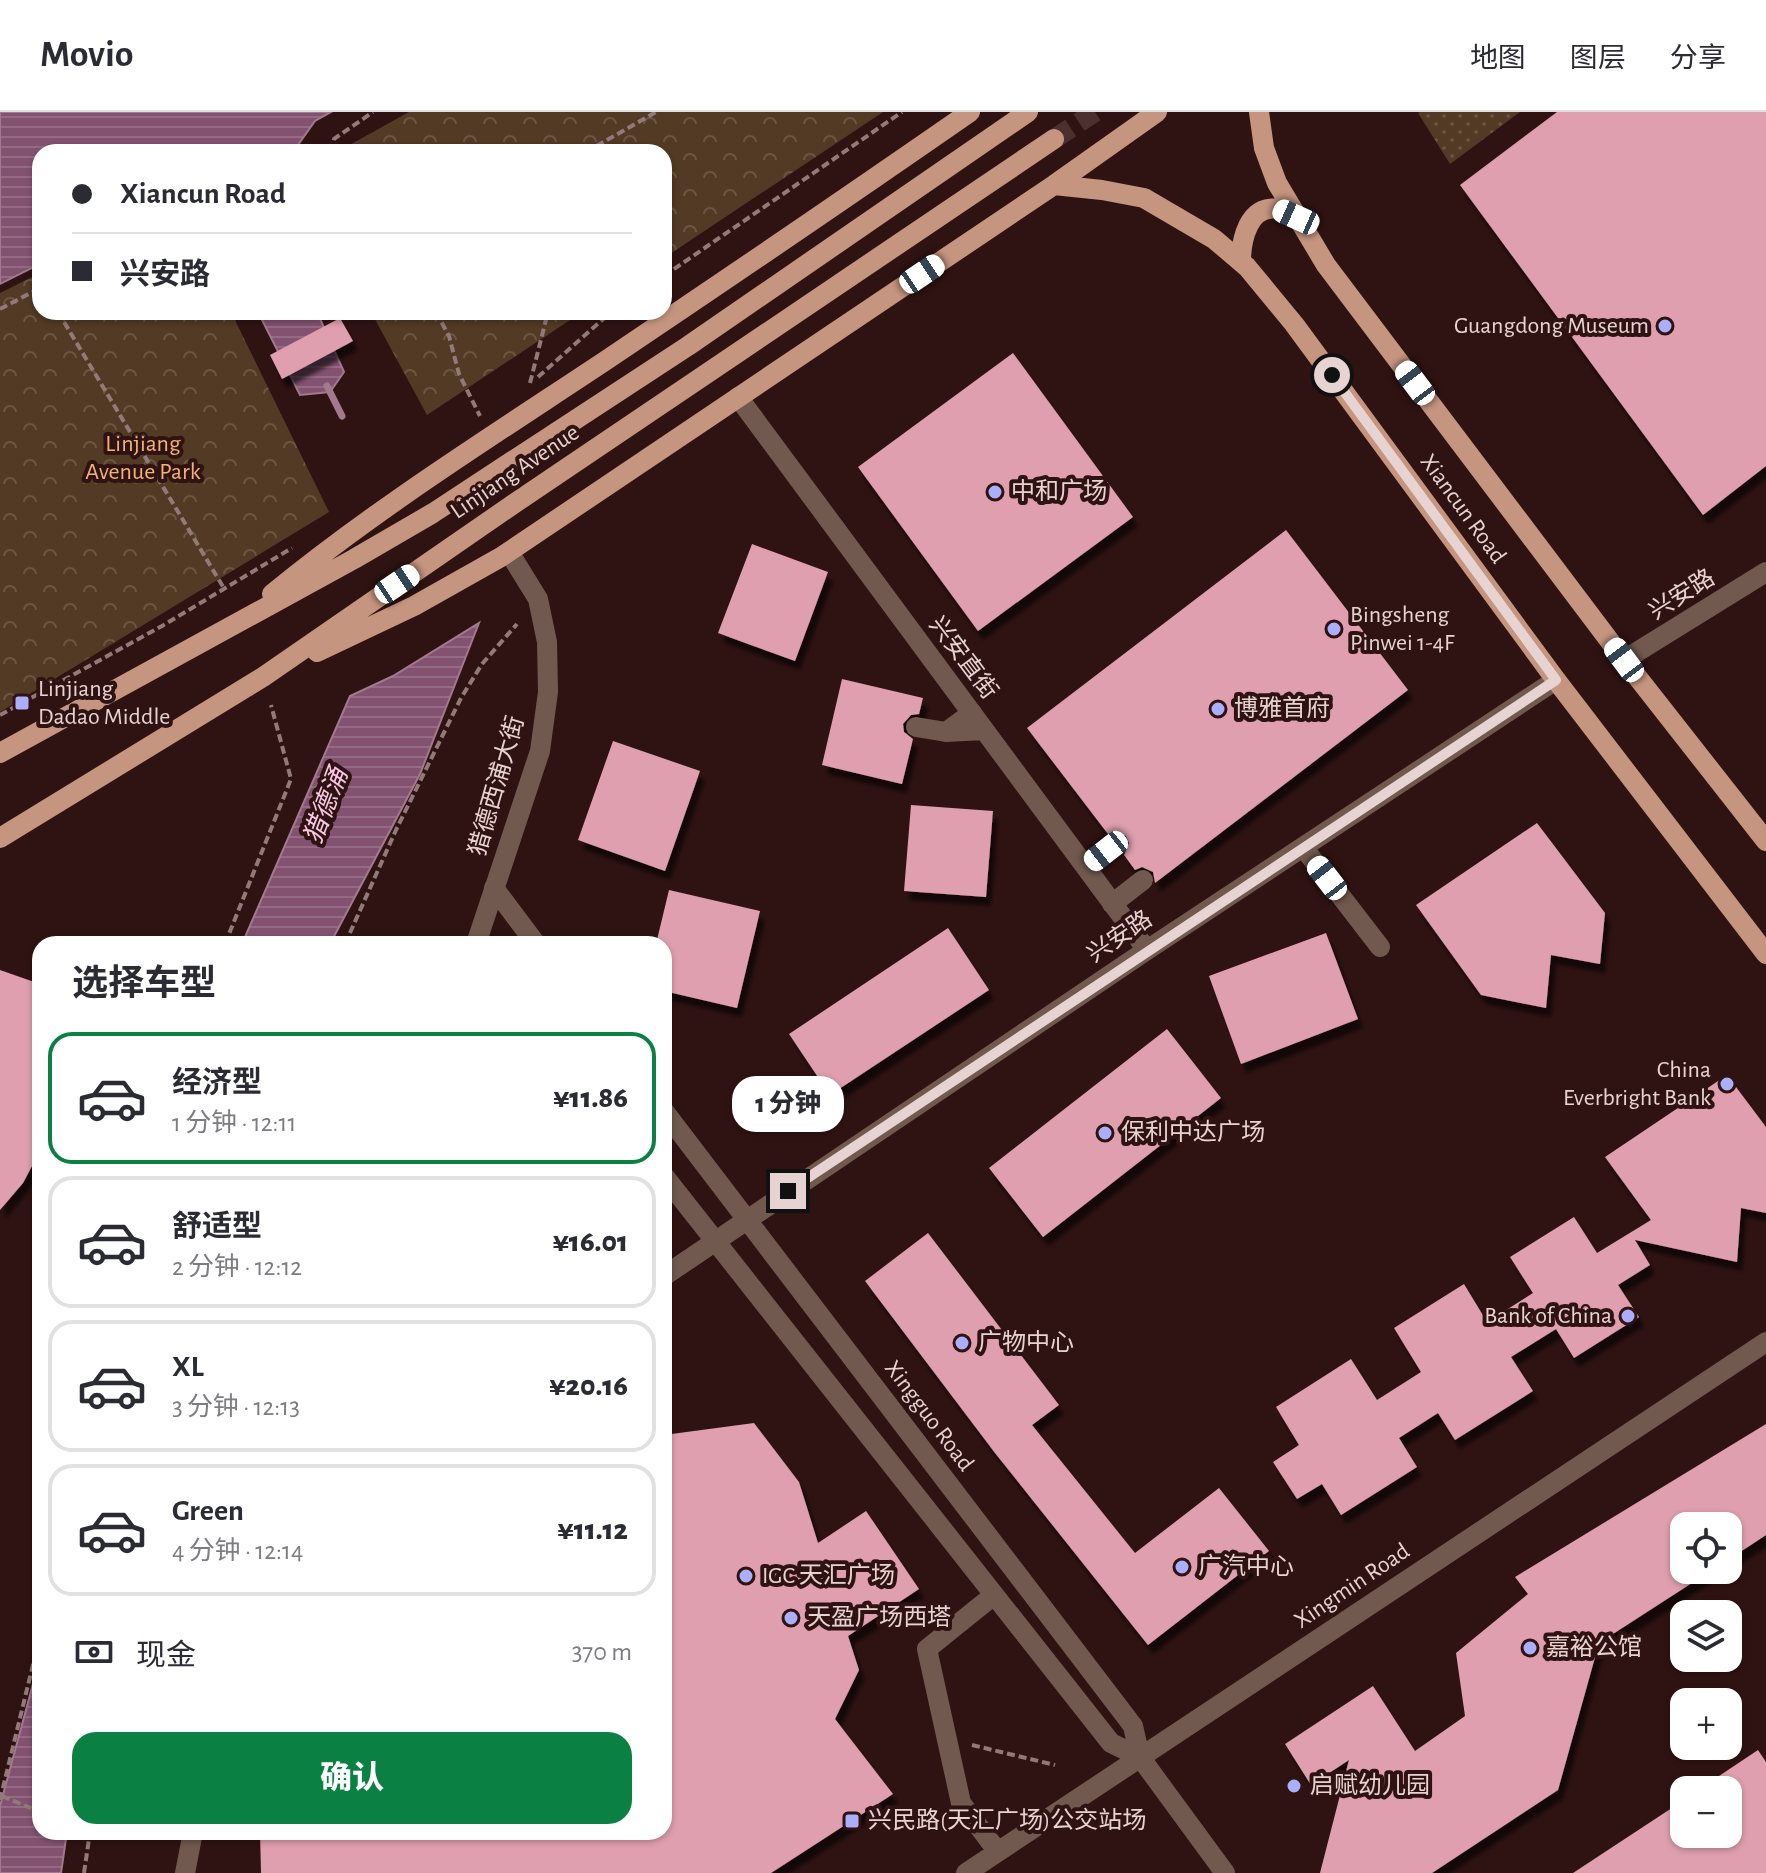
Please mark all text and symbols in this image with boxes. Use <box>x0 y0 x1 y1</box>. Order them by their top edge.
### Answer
text: Movio <box>40 36 134 74</box>
text: 地图 <box>1470 45 1526 73</box>
text: 图层 <box>1570 45 1626 73</box>
text: 分享 <box>1670 45 1726 73</box>
text: Xiancun Road <box>120 179 286 209</box>
car <box>1269 196 1323 238</box>
car <box>895 251 949 297</box>
text: 兴安路 <box>120 260 210 290</box>
place label: Guangdong Museum <box>1454 314 1649 338</box>
marker: Guangdong Museum <box>1656 317 1674 335</box>
route start <box>1314 357 1350 393</box>
car <box>1391 357 1439 409</box>
street label: Linjiang Avenue <box>446 420 584 524</box>
park label: Linjiang Avenue Park <box>85 432 201 484</box>
street label: Xiancun Road <box>1415 450 1511 568</box>
place label: 中和广场 <box>1011 478 1107 504</box>
marker: 中和广场 <box>986 483 1004 501</box>
car <box>370 561 424 607</box>
street label: 兴安路 <box>1644 564 1719 624</box>
place label: Bingsheng Pinwei 1-4F <box>1350 603 1455 655</box>
street label: 兴安直街 <box>925 611 1003 704</box>
marker: Bingsheng Pinwei 1-4F <box>1325 620 1343 638</box>
car <box>1600 634 1648 686</box>
place label: Linjiang Dadao Middle <box>38 677 170 729</box>
marker: Linjiang Dadao Middle <box>13 694 31 712</box>
place label: 博雅首府 <box>1234 695 1330 721</box>
marker: 博雅首府 <box>1209 700 1227 718</box>
street label: 猎德西浦大街 <box>464 713 528 859</box>
water label: 猎德涌 <box>299 762 353 847</box>
car <box>1080 827 1132 875</box>
car <box>1303 852 1351 904</box>
street label: 兴安路 <box>1082 905 1157 967</box>
text: 选择车型 <box>72 966 216 1002</box>
place label: China Everbright Bank <box>1563 1058 1711 1110</box>
icon: car <box>76 1062 148 1134</box>
text: 经济型 <box>172 1068 262 1098</box>
callout: 1 分钟 <box>732 1075 844 1131</box>
marker: China Everbright Bank <box>1718 1075 1736 1093</box>
text: ¥11.86 <box>553 1083 628 1113</box>
text: 1 分钟 <box>755 1091 821 1117</box>
text: 1 分钟 · 12:11 <box>172 1110 296 1136</box>
place label: 保利中达广场 <box>1121 1119 1265 1145</box>
marker: 保利中达广场 <box>1096 1124 1114 1142</box>
route end <box>770 1173 806 1209</box>
icon: car <box>76 1206 148 1278</box>
text: 舒适型 <box>172 1212 262 1242</box>
text: ¥16.01 <box>552 1227 628 1257</box>
text: 2 分钟 · 12:12 <box>172 1254 302 1280</box>
place label: Bank of China <box>1484 1304 1612 1328</box>
marker: Bank of China <box>1619 1307 1637 1325</box>
place label: 广物中心 <box>978 1329 1074 1355</box>
marker: 广物中心 <box>953 1334 971 1352</box>
icon: car <box>76 1350 148 1422</box>
text: XL <box>172 1352 204 1382</box>
street label: Xingguo Road <box>880 1356 978 1476</box>
text: ¥20.16 <box>549 1371 628 1401</box>
text: 3 分钟 · 12:13 <box>172 1394 300 1420</box>
icon: car <box>76 1494 148 1566</box>
text: Green <box>172 1496 244 1526</box>
map controls <box>1670 1512 1742 1848</box>
button: locate <box>1670 1512 1742 1584</box>
text: ¥11.12 <box>557 1515 628 1545</box>
text: 4 分钟 · 12:14 <box>172 1538 304 1564</box>
street label: Xingmin Road <box>1290 1539 1414 1633</box>
place label: 广汽中心 <box>1198 1553 1294 1579</box>
marker: 广汽中心 <box>1173 1558 1191 1576</box>
place label: IGC 天汇广场 <box>762 1562 895 1588</box>
marker: IGC 天汇广场 <box>737 1567 755 1585</box>
button: layers <box>1670 1600 1742 1672</box>
place label: 天盈广场西塔 <box>807 1604 951 1630</box>
marker: 天盈广场西塔 <box>782 1609 800 1627</box>
icon: cash <box>72 1630 116 1674</box>
place label: 嘉裕公馆 <box>1546 1634 1642 1660</box>
text: 370 m <box>572 1639 632 1665</box>
marker: 嘉裕公馆 <box>1521 1639 1539 1657</box>
text: 现金 <box>136 1641 196 1671</box>
button: + <box>1670 1688 1742 1760</box>
button: 确认 <box>72 1732 632 1824</box>
place label: 启赋幼儿园 <box>1310 1772 1430 1798</box>
button: − <box>1670 1776 1742 1848</box>
marker: 启赋幼儿园 <box>1285 1777 1303 1795</box>
place label: 兴民路(天汇广场)公交站场 <box>868 1807 1146 1833</box>
marker: 兴民路(天汇广场)公交站场 <box>843 1812 861 1830</box>

